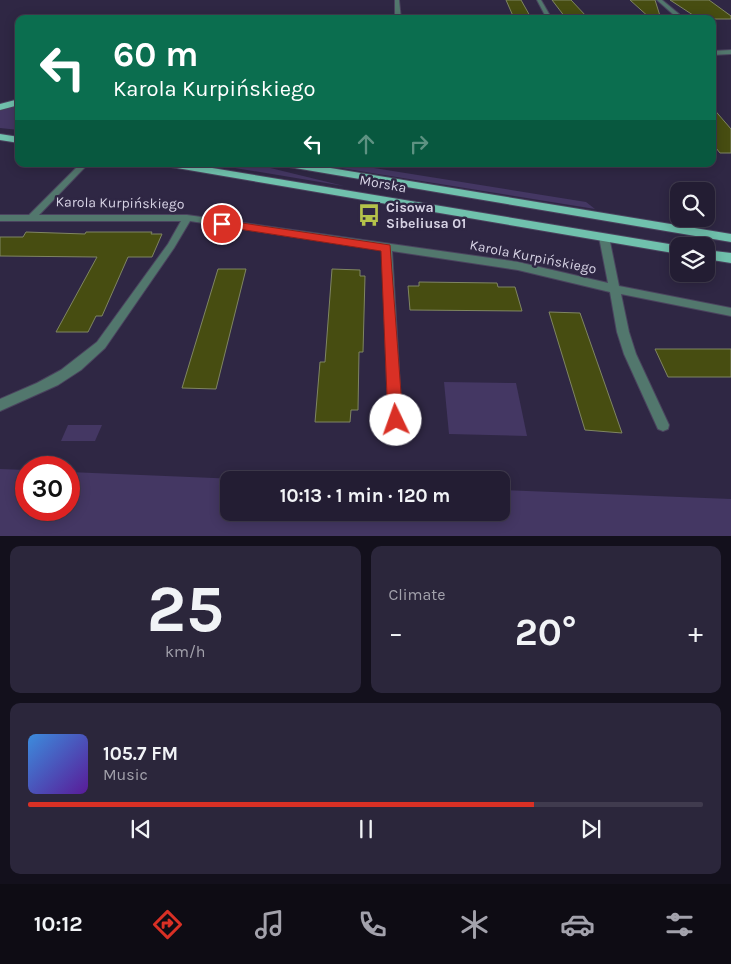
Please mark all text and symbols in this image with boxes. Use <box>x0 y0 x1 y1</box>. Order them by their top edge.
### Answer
text: 60 m <box>113 34 198 75</box>
icon: left <box>30 35 95 100</box>
text: Karola Kurpińskiego <box>113 76 316 102</box>
icon: left <box>299 130 327 158</box>
icon: ahead <box>352 130 380 158</box>
icon: right <box>405 130 433 158</box>
street label: Morska <box>358 172 408 196</box>
map controls <box>670 182 715 282</box>
button: search <box>670 182 715 227</box>
street label: Karola Kurpińskiego <box>55 193 185 213</box>
place label: Cisowa Sibeliusa 01 <box>386 199 466 232</box>
bus stop icon: Cisowa Sibeliusa 01 <box>356 202 382 228</box>
pin <box>201 203 243 245</box>
icon: arrive <box>208 210 236 238</box>
street label: Karola Kurpińskiego <box>468 236 598 278</box>
button: layers <box>670 237 715 282</box>
position arrow <box>369 393 421 445</box>
speed limit sign: 30 <box>15 456 80 521</box>
text: 10:13 · 1 min · 120 m <box>280 485 450 507</box>
text: 25 <box>147 571 224 647</box>
text: Climate <box>389 585 446 604</box>
text: 20° <box>515 610 577 655</box>
text: − <box>389 616 403 649</box>
text: + <box>688 616 703 649</box>
text: km/h <box>165 642 206 661</box>
text: 105.7 FM <box>103 743 178 765</box>
text: Music <box>103 765 148 784</box>
icon: previous <box>127 815 155 843</box>
icon: pause <box>352 815 380 843</box>
icon: next <box>577 815 605 843</box>
icon: directions <box>150 907 185 942</box>
icon: music <box>252 907 287 942</box>
icon: phone <box>355 907 390 942</box>
icon: climate <box>457 907 492 942</box>
icon: car <box>560 907 595 942</box>
icon: filters <box>662 907 697 942</box>
text: 10:12 <box>34 911 83 937</box>

